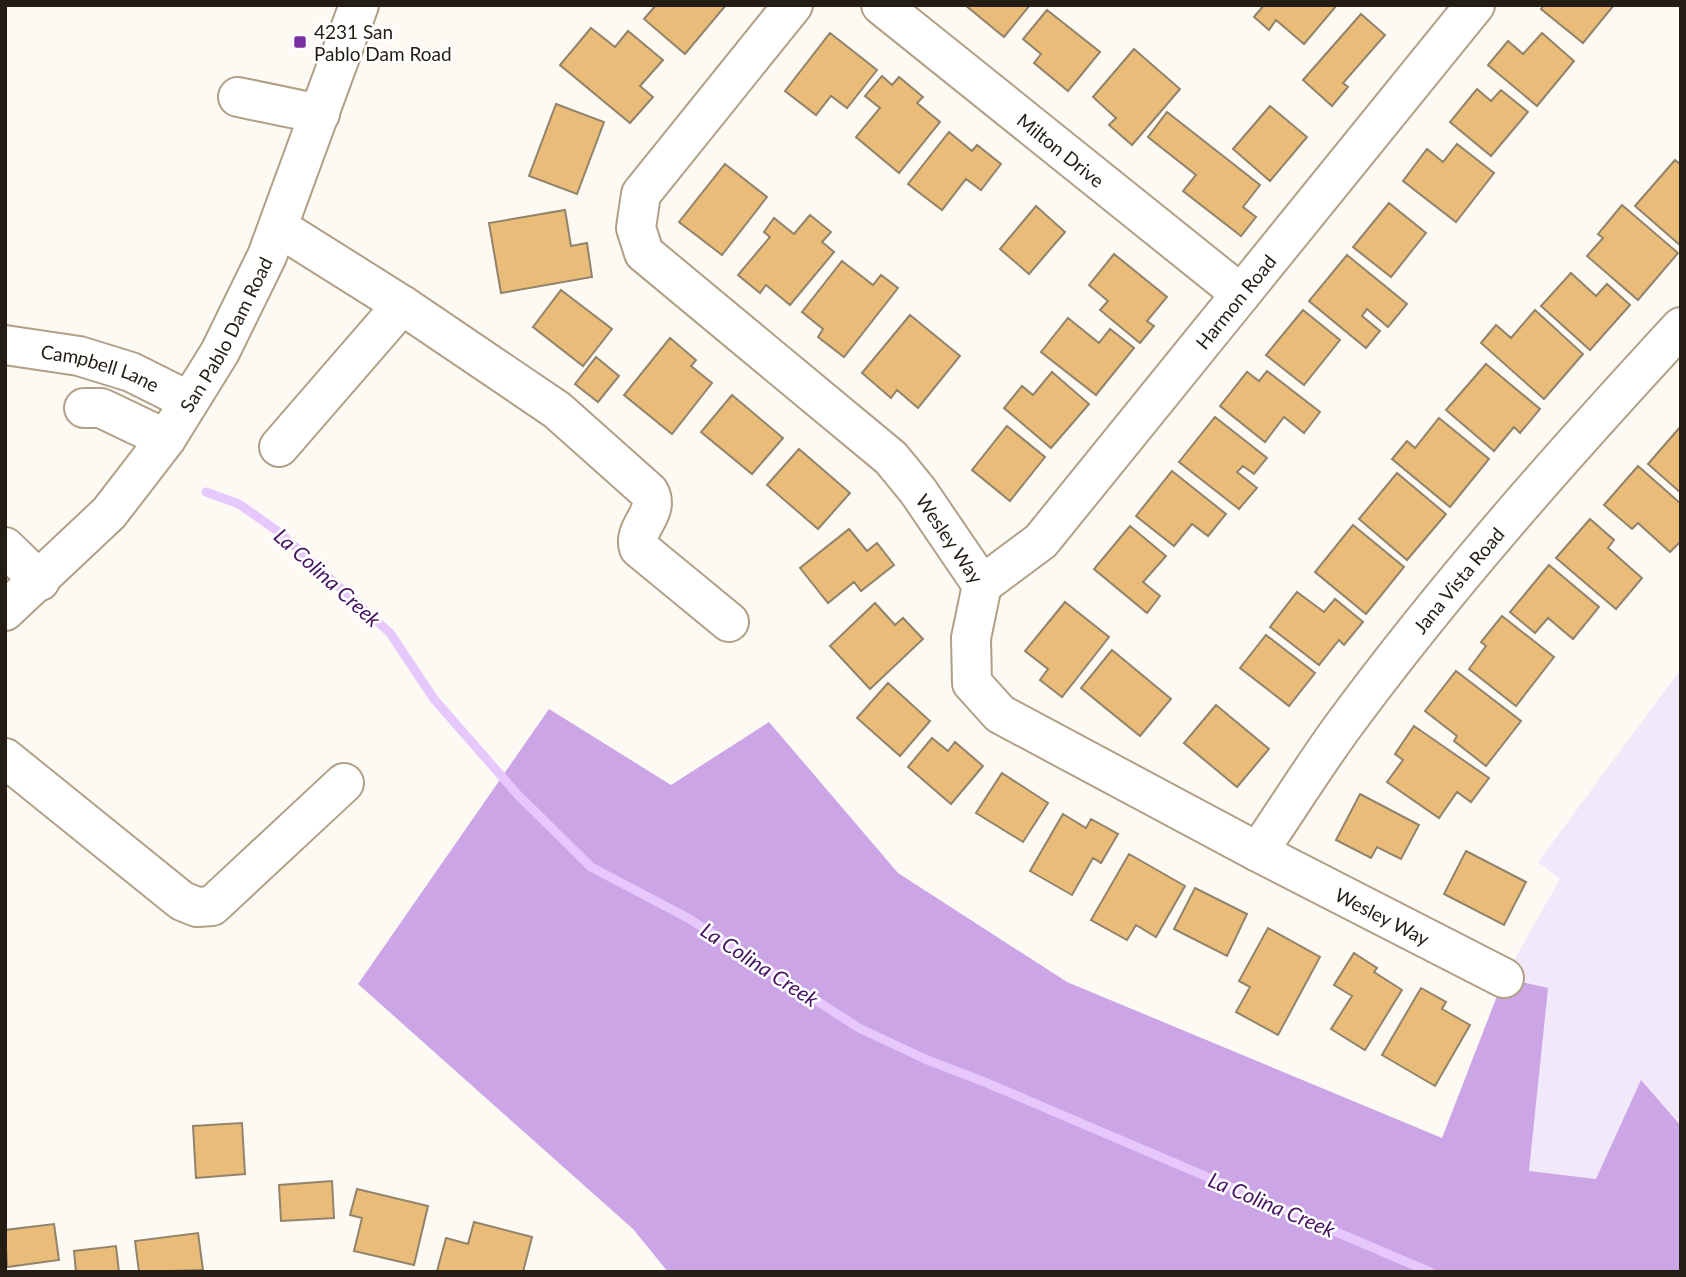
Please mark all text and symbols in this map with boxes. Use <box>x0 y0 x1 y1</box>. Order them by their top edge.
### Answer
place label: 4231 San Pablo Dam Road <box>314 20 452 65</box>
marker: 4231 San Pablo Dam Road <box>292 34 308 50</box>
street label: Milton Drive <box>1013 108 1109 191</box>
street label: Harmon Road <box>1190 250 1280 353</box>
street label: San Pablo Dam Road <box>174 253 276 416</box>
street label: Campbell Lane <box>39 339 163 396</box>
street label: Wesley Way <box>912 489 989 587</box>
street label: Jana Vista Road <box>1408 522 1508 637</box>
water label: La Colina Creek <box>269 523 387 632</box>
street label: Wesley Way <box>1332 882 1434 950</box>
water label: La Colina Creek <box>697 917 824 1012</box>
water label: La Colina Creek <box>1205 1166 1340 1242</box>

